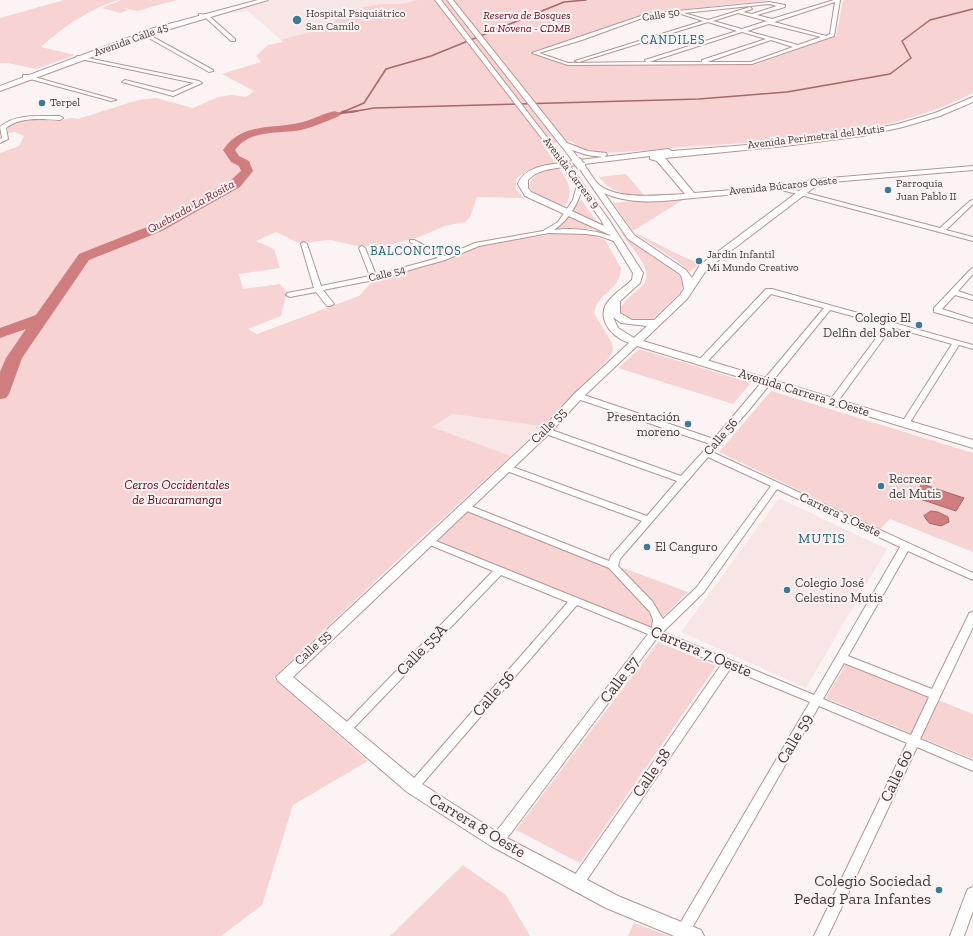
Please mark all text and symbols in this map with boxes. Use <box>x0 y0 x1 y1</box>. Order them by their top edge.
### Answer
street label: Calle 50 <box>641 6 681 24</box>
place label: Hospital Psiquiátrico San Camilo <box>306 7 405 33</box>
park label: Reserva de Bosques La Novena - CDMB <box>483 9 571 35</box>
marker: Hospital Psiquiátrico San Camilo <box>291 14 303 26</box>
street label: Avenida Calle 45 <box>92 20 170 60</box>
district label: CANDILES <box>641 34 705 48</box>
place label: Terpel <box>50 96 80 110</box>
marker: Terpel <box>37 98 47 108</box>
street label: Avenida Perimetral del Mutis <box>747 122 885 152</box>
street label: Avenida Carrera 9 <box>540 135 602 211</box>
street label: Avenida Búcaros Oeste <box>728 174 838 198</box>
water label: Quebrada La Rosita <box>145 177 237 237</box>
place label: Parroquia Juan Pablo II <box>896 177 957 203</box>
marker: Parroquia Juan Pablo II <box>883 185 893 195</box>
district label: BALCONCITOS <box>370 245 462 259</box>
place label: Jardín Infantil Mi Mundo Creativo <box>707 248 799 274</box>
marker: Jardín Infantil Mi Mundo Creativo <box>694 256 704 266</box>
street label: Calle 54 <box>367 263 407 285</box>
place label: Colegio El Delfin del Saber <box>823 310 911 341</box>
marker: Colegio El Delfin del Saber <box>914 320 924 330</box>
street label: Avenida Carrera 2 Oeste <box>737 366 871 420</box>
street label: Calle 55 <box>528 405 570 447</box>
place label: Presentación moreno <box>607 409 680 440</box>
street label: Calle 56 <box>701 415 741 459</box>
marker: Presentación moreno <box>683 419 693 429</box>
place label: Recrear del Mutis <box>889 471 941 502</box>
park label: Cerros Occidentales de Bucaramanga <box>124 477 230 508</box>
marker: Recrear del Mutis <box>876 481 886 491</box>
street label: Carrera 3 Oeste <box>797 489 883 541</box>
district label: MUTIS <box>798 531 846 547</box>
place label: El Canguro <box>655 539 718 555</box>
marker: El Canguro <box>642 542 652 552</box>
place label: Colegio José Celestino Mutis <box>795 575 883 606</box>
marker: Colegio José Celestino Mutis <box>782 585 792 595</box>
street label: Calle 55A <box>393 620 451 680</box>
street label: Carrera 7 Oeste <box>648 622 754 682</box>
street label: Calle 55 <box>292 627 334 669</box>
street label: Calle 57 <box>596 653 644 707</box>
street label: Calle 56 <box>469 667 519 721</box>
street label: Calle 59 <box>773 711 817 767</box>
street label: Calle 58 <box>629 745 675 801</box>
street label: Calle 60 <box>877 747 917 805</box>
street label: Carrera 8 Oeste <box>425 790 529 862</box>
place label: Colegio Sociedad Pedag Para Infantes <box>794 871 931 909</box>
marker: Colegio Sociedad Pedag Para Infantes <box>934 885 944 895</box>

